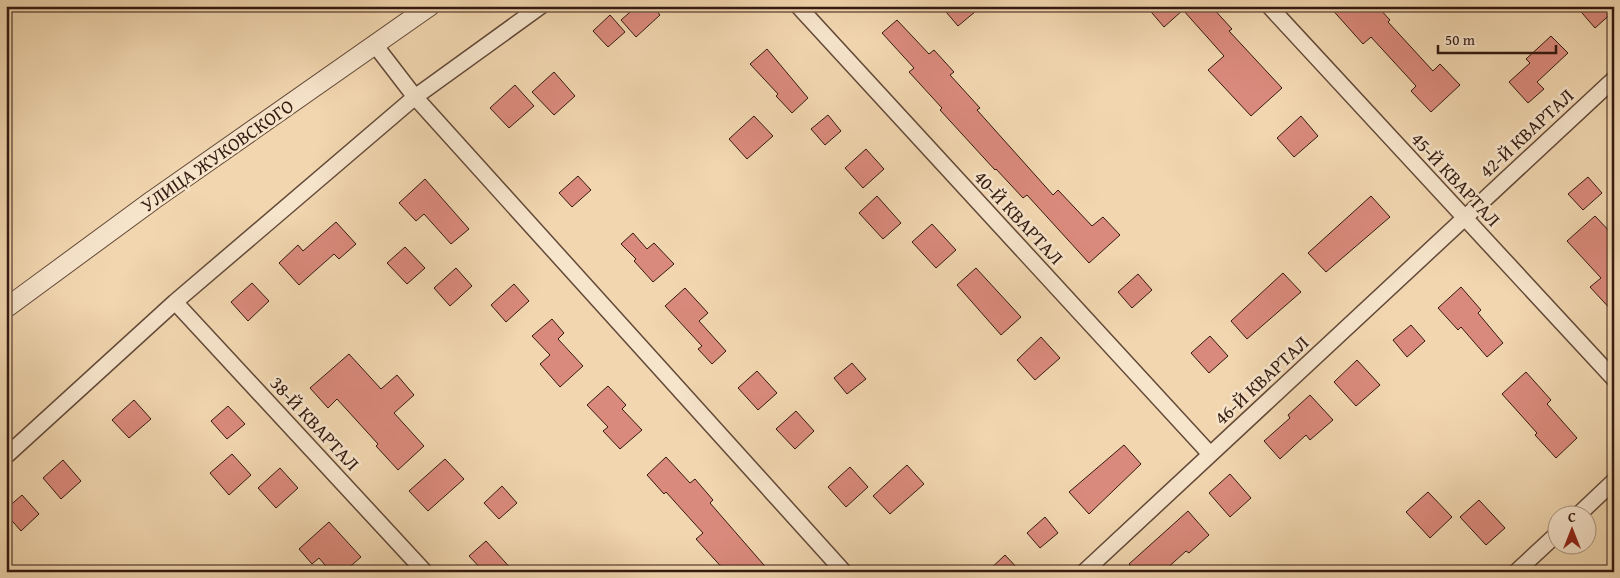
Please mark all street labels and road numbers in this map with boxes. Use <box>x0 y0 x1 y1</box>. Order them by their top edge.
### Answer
street label: 42-Й КВАРТАЛ <box>1472 82 1580 184</box>
street label: УЛИЦА ЖУКОВСКОГО <box>135 92 299 218</box>
street label: 45-Й КВАРТАЛ <box>1405 125 1507 233</box>
street label: 40-Й КВАРТАЛ <box>968 163 1070 271</box>
street label: 46-Й КВАРТАЛ <box>1207 329 1315 431</box>
street label: 38-Й КВАРТАЛ <box>264 369 366 477</box>

